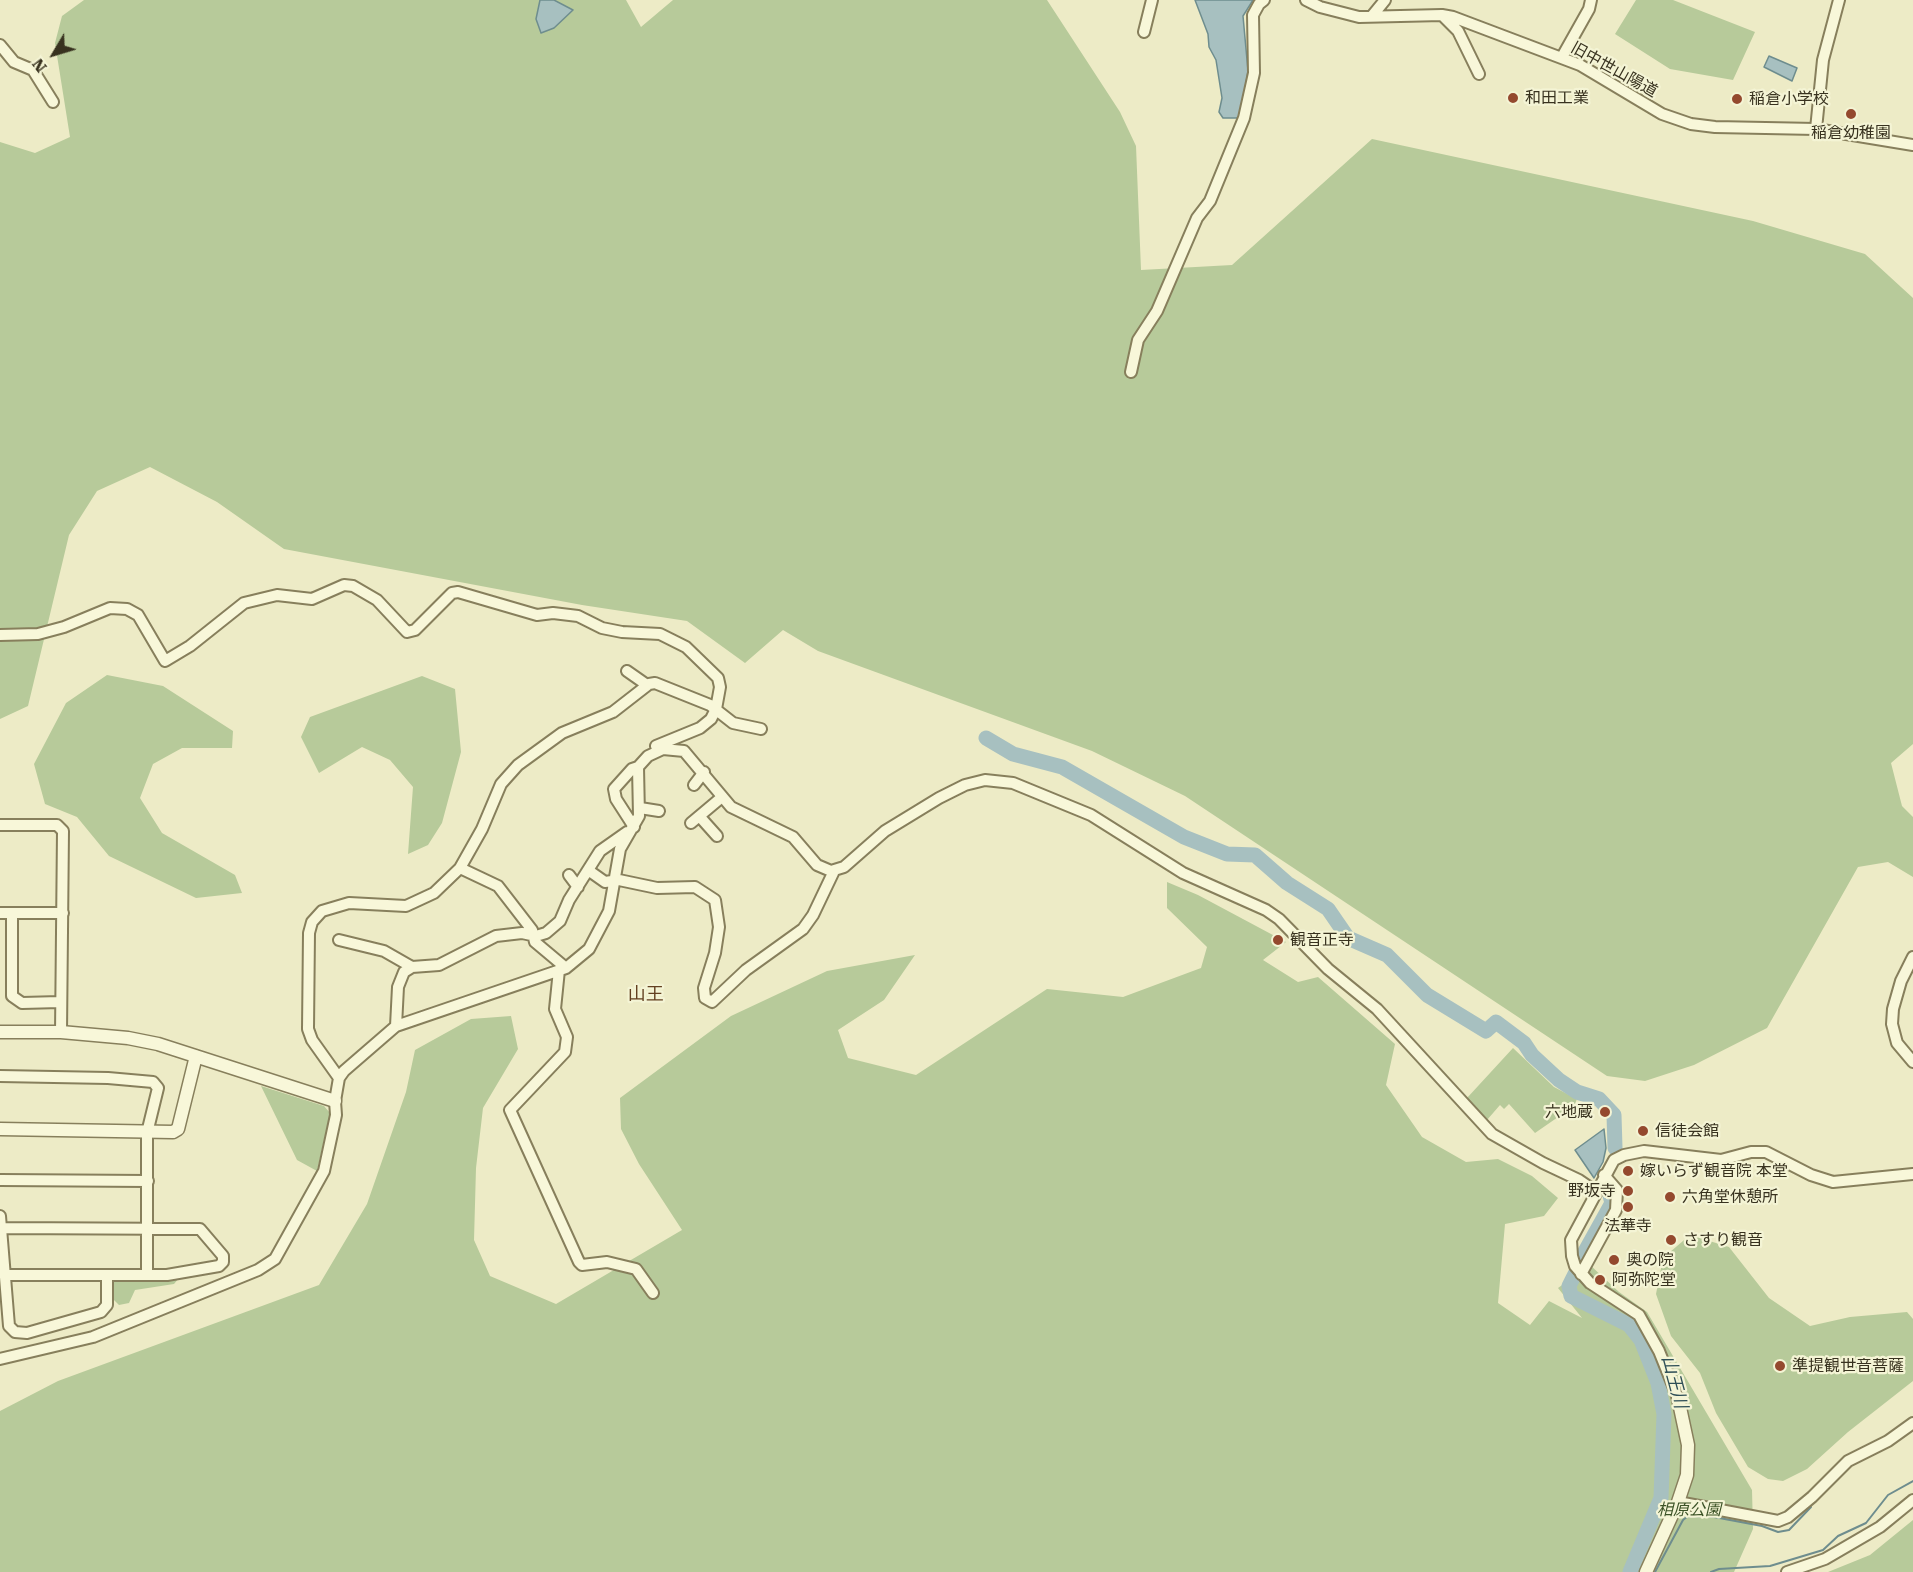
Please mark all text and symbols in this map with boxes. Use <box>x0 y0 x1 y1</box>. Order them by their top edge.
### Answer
north arrow <box>24 24 84 84</box>
street label: 旧中世山陽道 <box>1567 38 1661 102</box>
text: N <box>28 55 51 76</box>
place label: 和田工業 <box>1525 88 1589 108</box>
place label: 稲倉小学校 <box>1749 89 1829 109</box>
marker: 和田工業 <box>1506 91 1520 105</box>
marker: 稲倉小学校 <box>1730 92 1744 106</box>
marker: 稲倉幼稚園 <box>1844 107 1858 121</box>
place label: 稲倉幼稚園 <box>1811 123 1891 143</box>
place label: 観音正寺 <box>1290 930 1354 950</box>
marker: 観音正寺 <box>1271 933 1285 947</box>
district label: 山王 <box>628 984 664 1006</box>
place label: 六地蔵 <box>1545 1102 1593 1122</box>
marker: 六地蔵 <box>1598 1105 1612 1119</box>
place label: 信徒会館 <box>1655 1121 1719 1141</box>
marker: 信徒会館 <box>1636 1124 1650 1138</box>
place label: 嫁いらず観音院 本堂 <box>1640 1161 1788 1181</box>
marker: 嫁いらず観音院 本堂 <box>1621 1164 1635 1178</box>
place label: 野坂寺 <box>1568 1181 1616 1201</box>
marker: 野坂寺 <box>1621 1184 1635 1198</box>
place label: 六角堂休憩所 <box>1682 1187 1778 1207</box>
marker: 六角堂休憩所 <box>1663 1190 1677 1204</box>
marker: 法華寺 <box>1621 1200 1635 1214</box>
place label: 法華寺 <box>1604 1216 1652 1236</box>
place label: さすり観音 <box>1683 1230 1763 1250</box>
marker: さすり観音 <box>1664 1233 1678 1247</box>
place label: 奥の院 <box>1626 1250 1674 1270</box>
marker: 奥の院 <box>1607 1253 1621 1267</box>
place label: 阿弥陀堂 <box>1612 1270 1676 1290</box>
marker: 阿弥陀堂 <box>1593 1273 1607 1287</box>
water label: 山王川 <box>1657 1353 1691 1411</box>
place label: 準提観世音菩薩 <box>1792 1356 1904 1376</box>
marker: 準提観世音菩薩 <box>1773 1359 1787 1373</box>
park label: 相原公園 <box>1657 1500 1721 1520</box>

